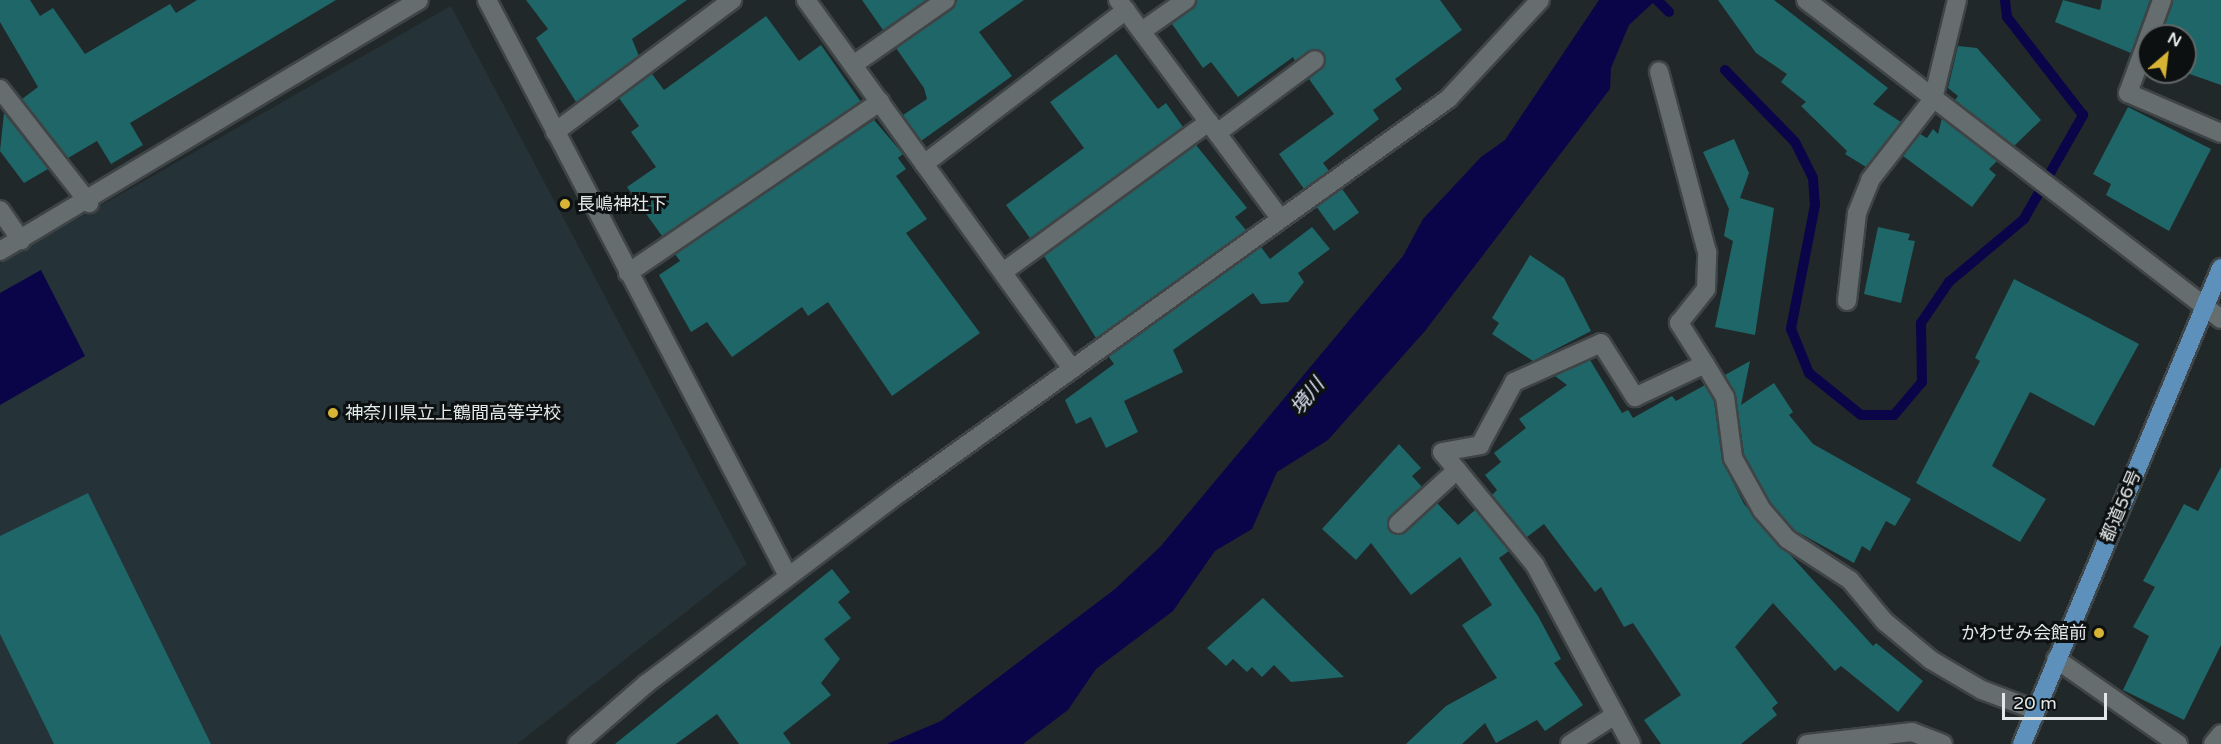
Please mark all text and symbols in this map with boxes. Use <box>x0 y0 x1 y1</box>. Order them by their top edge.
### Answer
north arrow <box>2137 24 2197 84</box>
text: N <box>2164 28 2185 52</box>
place label: 長嶋神社下 <box>577 193 667 215</box>
marker: 長嶋神社下 <box>558 197 572 211</box>
water label: 境川 <box>1286 374 1330 420</box>
place label: 神奈川県立上鶴間高等学校 <box>345 402 561 424</box>
marker: 神奈川県立上鶴間高等学校 <box>326 406 340 420</box>
street label: 都道56号 <box>2096 467 2146 545</box>
place label: かわせみ会館前 <box>1961 622 2087 644</box>
marker: かわせみ会館前 <box>2092 626 2106 640</box>
scale bar <box>2005 681 2110 719</box>
text: 20 m <box>2013 692 2057 714</box>

